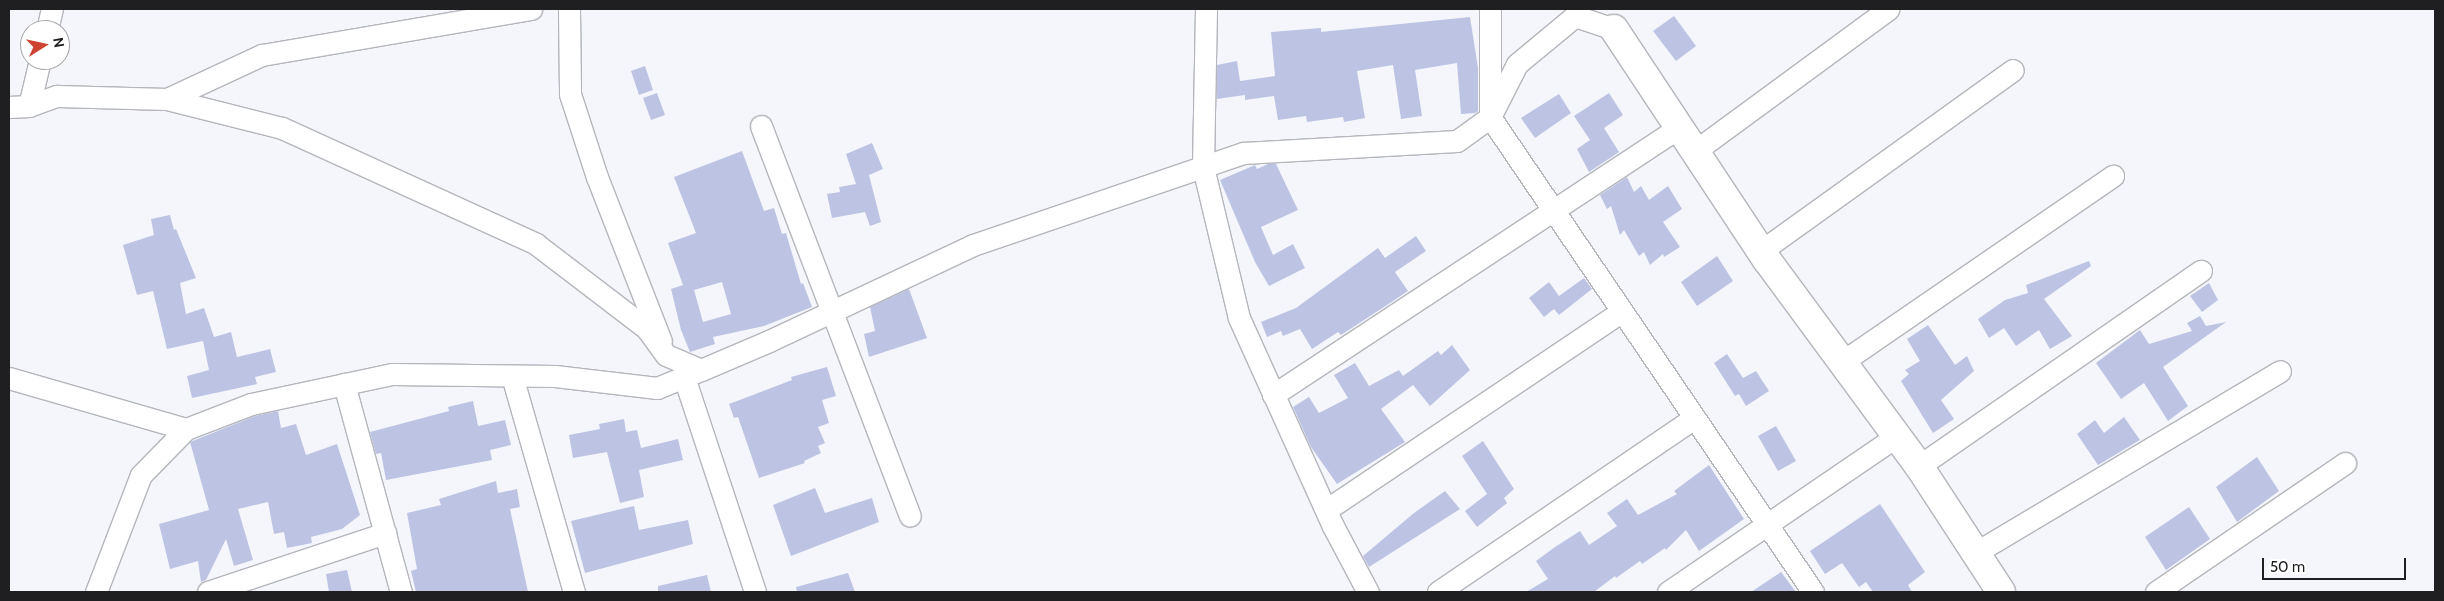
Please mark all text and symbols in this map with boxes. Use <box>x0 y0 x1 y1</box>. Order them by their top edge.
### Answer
north arrow <box>20 20 70 70</box>
text: N <box>49 36 69 49</box>
scale bar <box>2264 548 2408 580</box>
text: 50 m <box>2270 558 2305 576</box>

